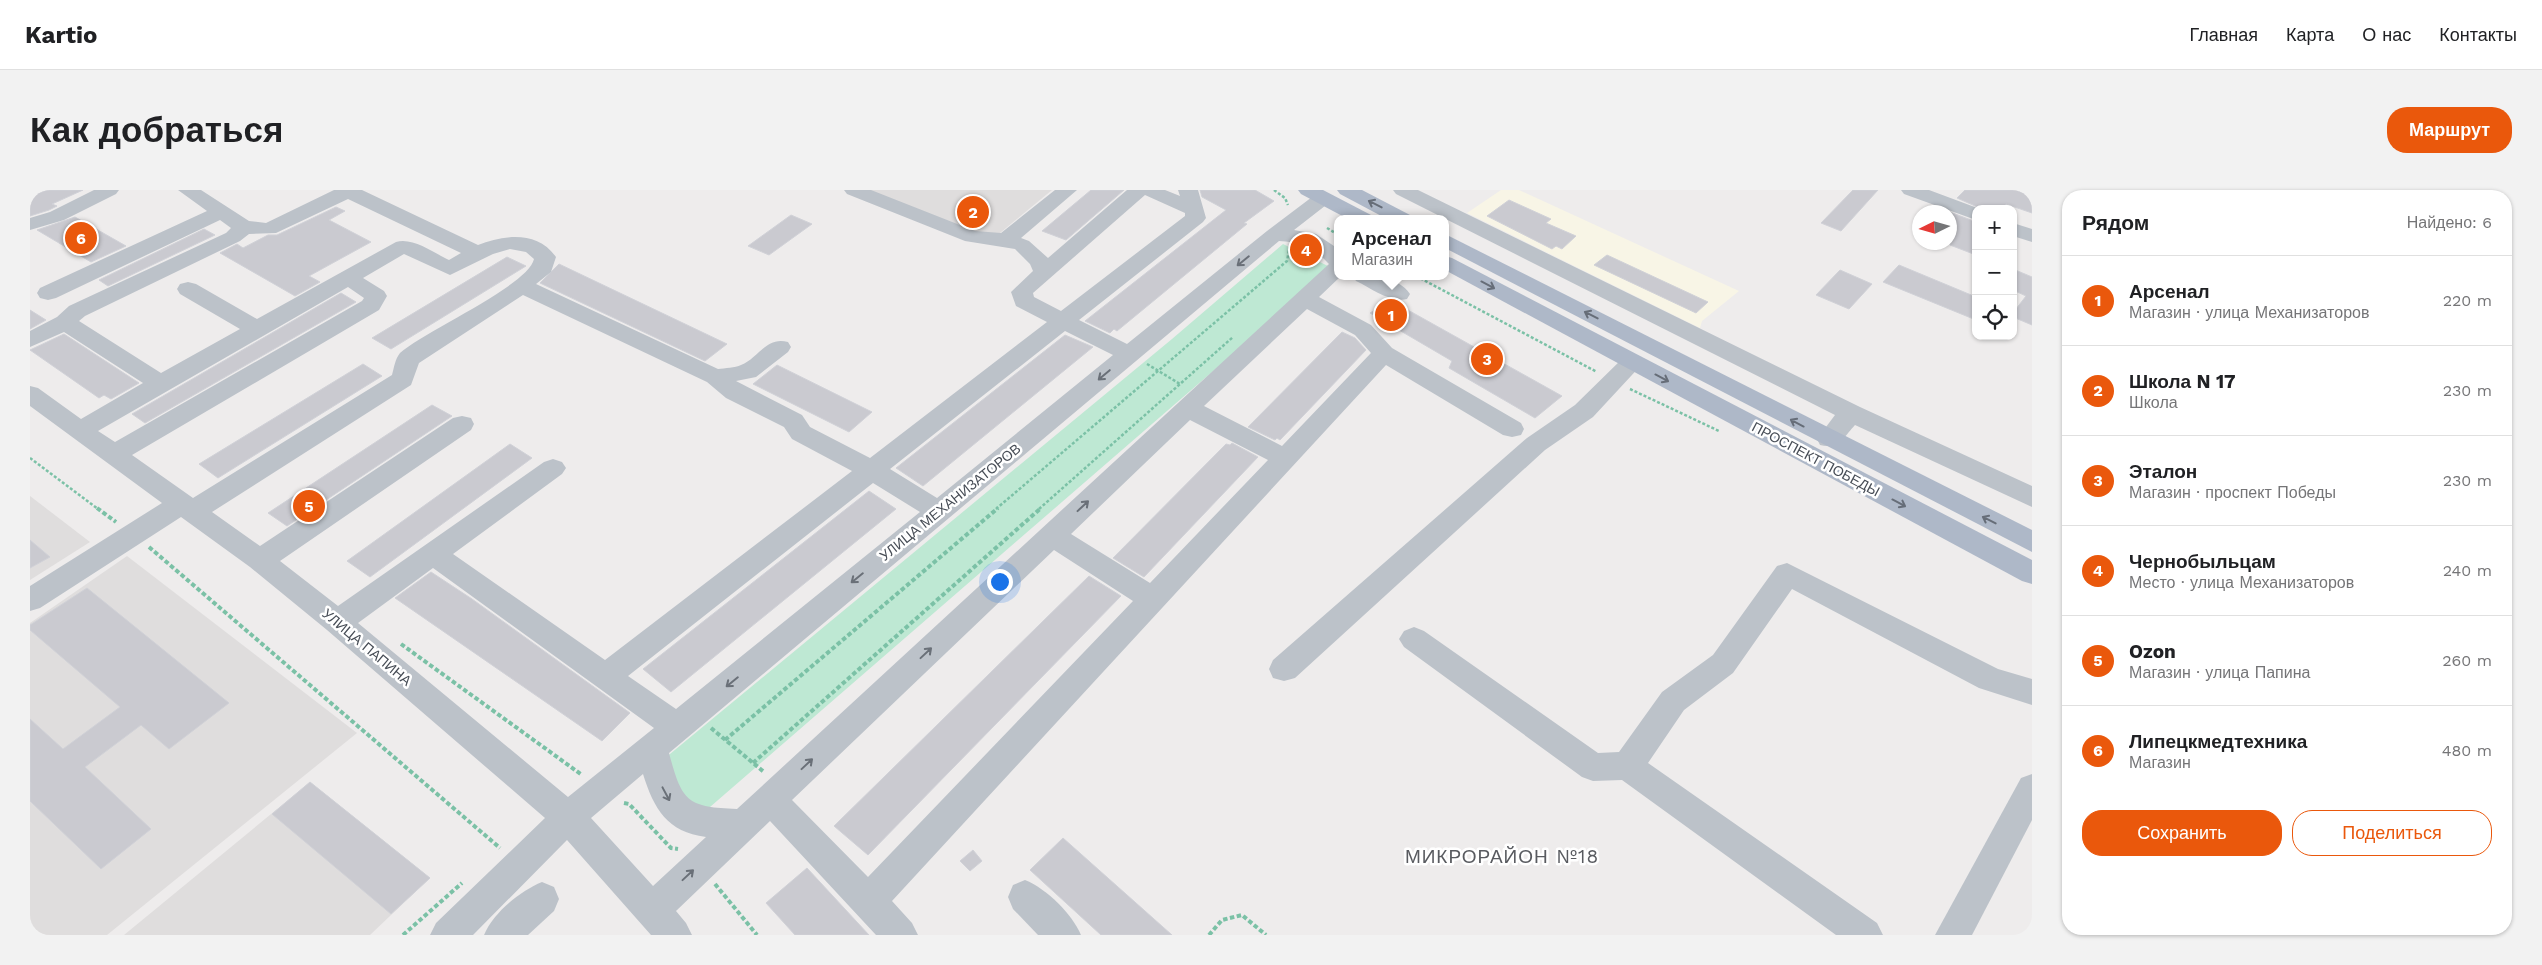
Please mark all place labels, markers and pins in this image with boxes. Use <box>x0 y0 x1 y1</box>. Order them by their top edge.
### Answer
pin: 2 <box>957 193 989 231</box>
pin: 6 <box>65 219 97 257</box>
pin: 4 <box>1290 231 1322 269</box>
pin: 1 <box>1375 296 1407 334</box>
pin: 3 <box>1471 340 1503 378</box>
pin: 5 <box>293 487 325 525</box>

